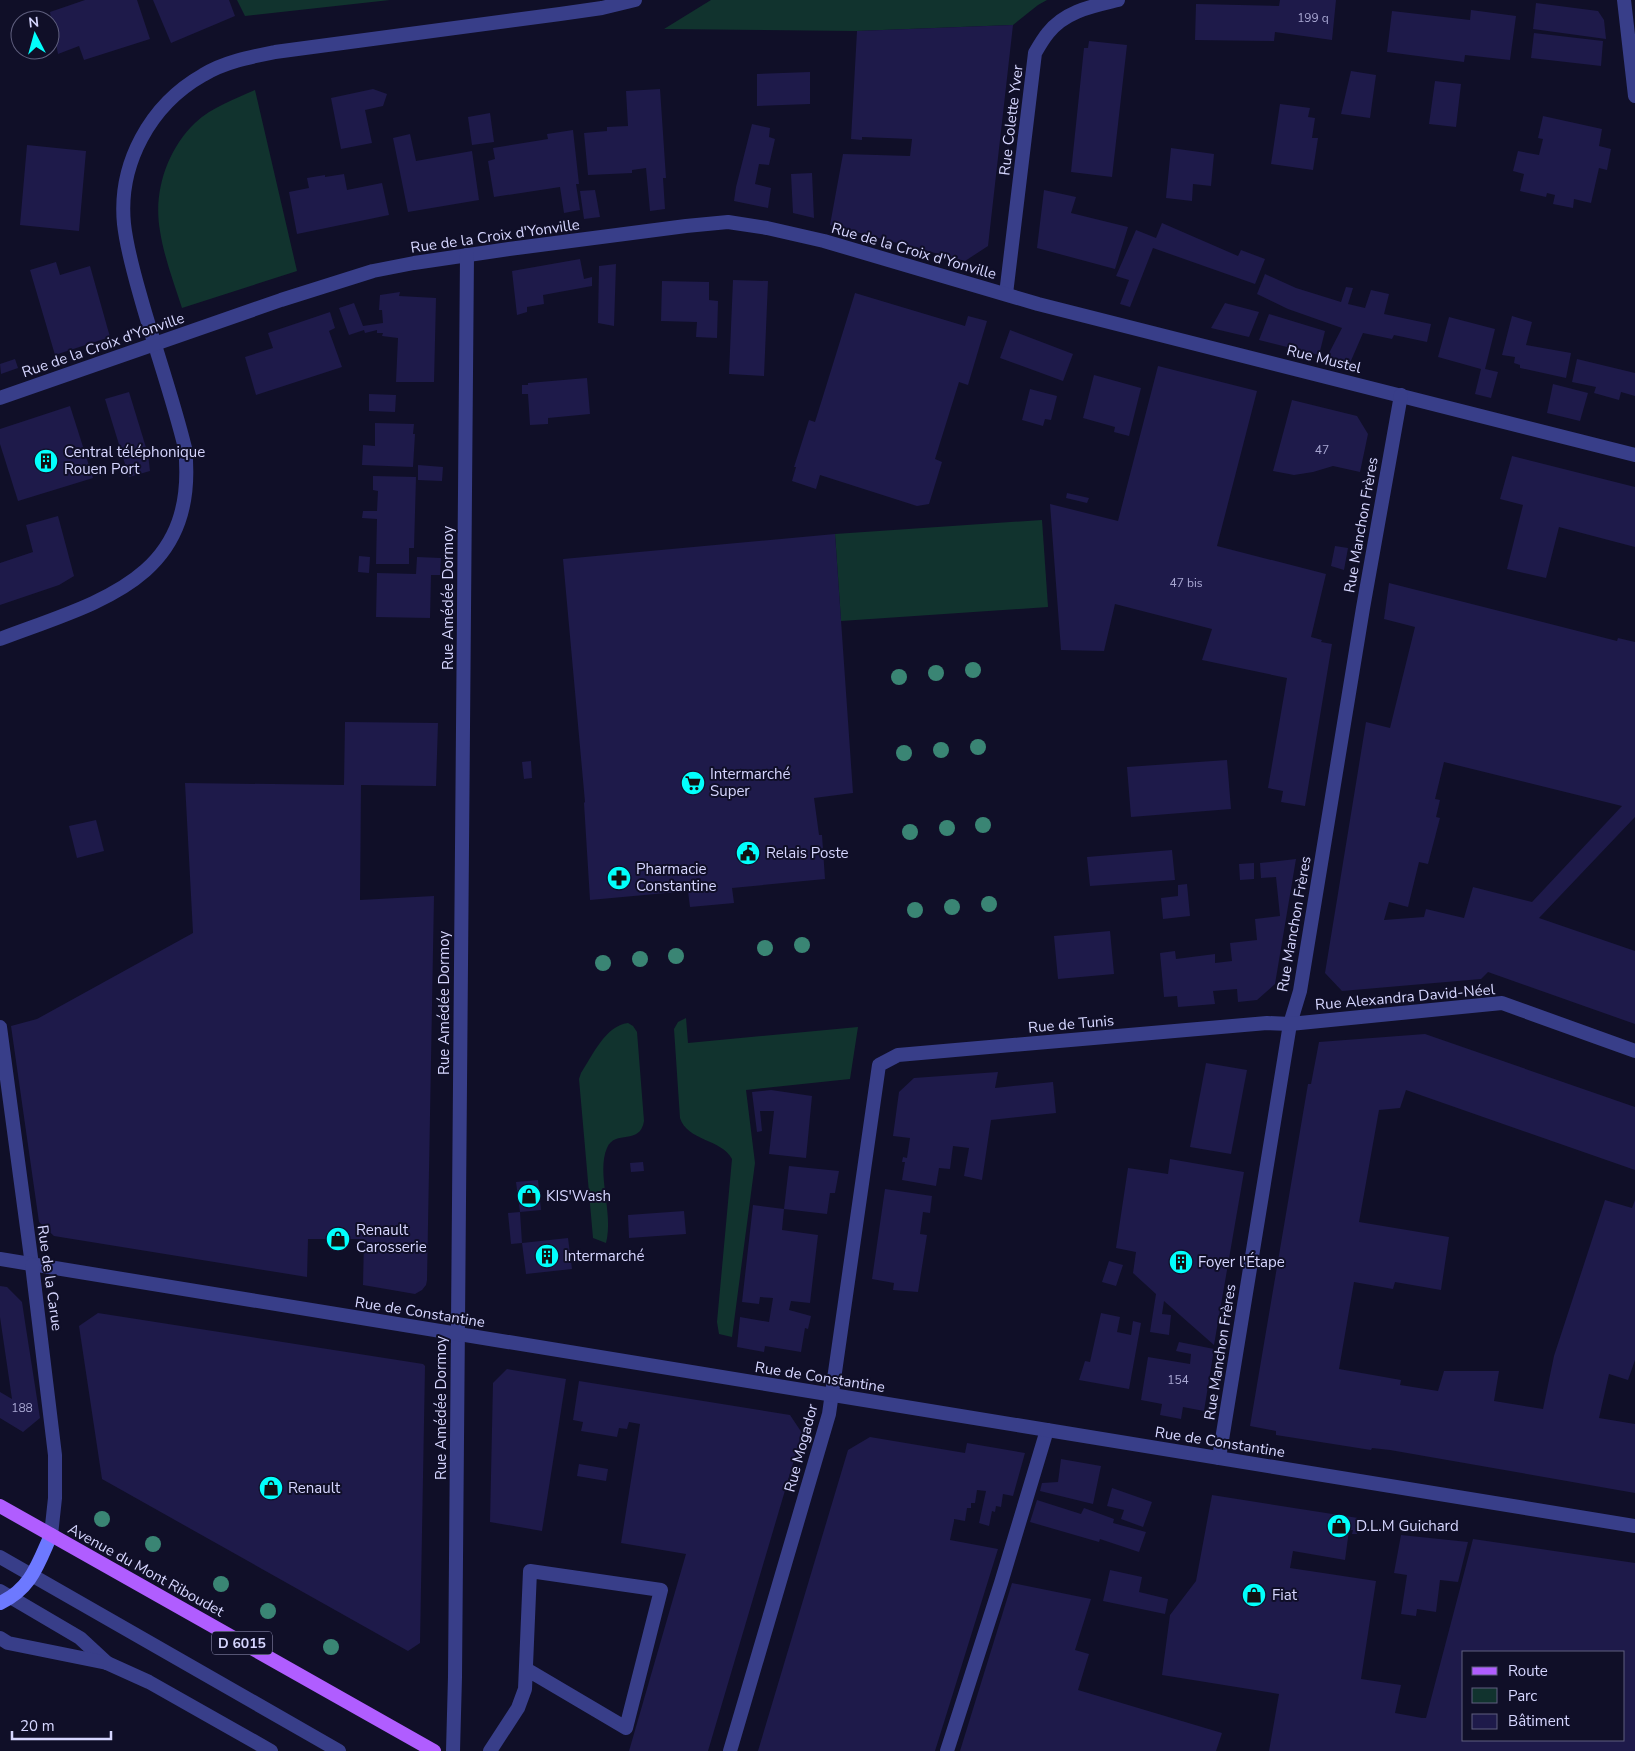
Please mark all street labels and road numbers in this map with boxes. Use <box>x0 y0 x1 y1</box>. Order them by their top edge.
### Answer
street label: Rue Colette Yver <box>994 63 1028 177</box>
street label: Rue de la Croix d'Yonville <box>409 214 581 258</box>
street label: Rue de la Croix d'Yonville <box>829 218 999 284</box>
street label: Rue de la Croix d'Yonville <box>19 308 187 382</box>
street label: Rue Mustel <box>1285 340 1364 378</box>
street label: Rue Manchon Frères <box>1339 456 1383 594</box>
street label: Rue Amédée Dormoy <box>438 526 458 670</box>
street label: Rue Manchon Frères <box>1272 855 1316 993</box>
street label: Rue Amédée Dormoy <box>434 931 454 1075</box>
street label: Rue Alexandra David-Néel <box>1314 979 1496 1015</box>
street label: Rue de Tunis <box>1027 1010 1115 1038</box>
street label: Rue de la Carue <box>33 1224 67 1332</box>
street label: Rue Manchon Frères <box>1199 1283 1241 1421</box>
street label: Rue de Constantine <box>354 1292 486 1332</box>
street label: Rue Amédée Dormoy <box>431 1336 451 1480</box>
street label: Rue de Constantine <box>754 1357 886 1397</box>
street label: Rue Mogador <box>780 1401 823 1494</box>
street label: Rue de Constantine <box>1154 1422 1286 1462</box>
street label: Avenue du Mont Riboudet <box>64 1519 228 1622</box>
road number: D 6015 <box>212 1632 272 1655</box>

